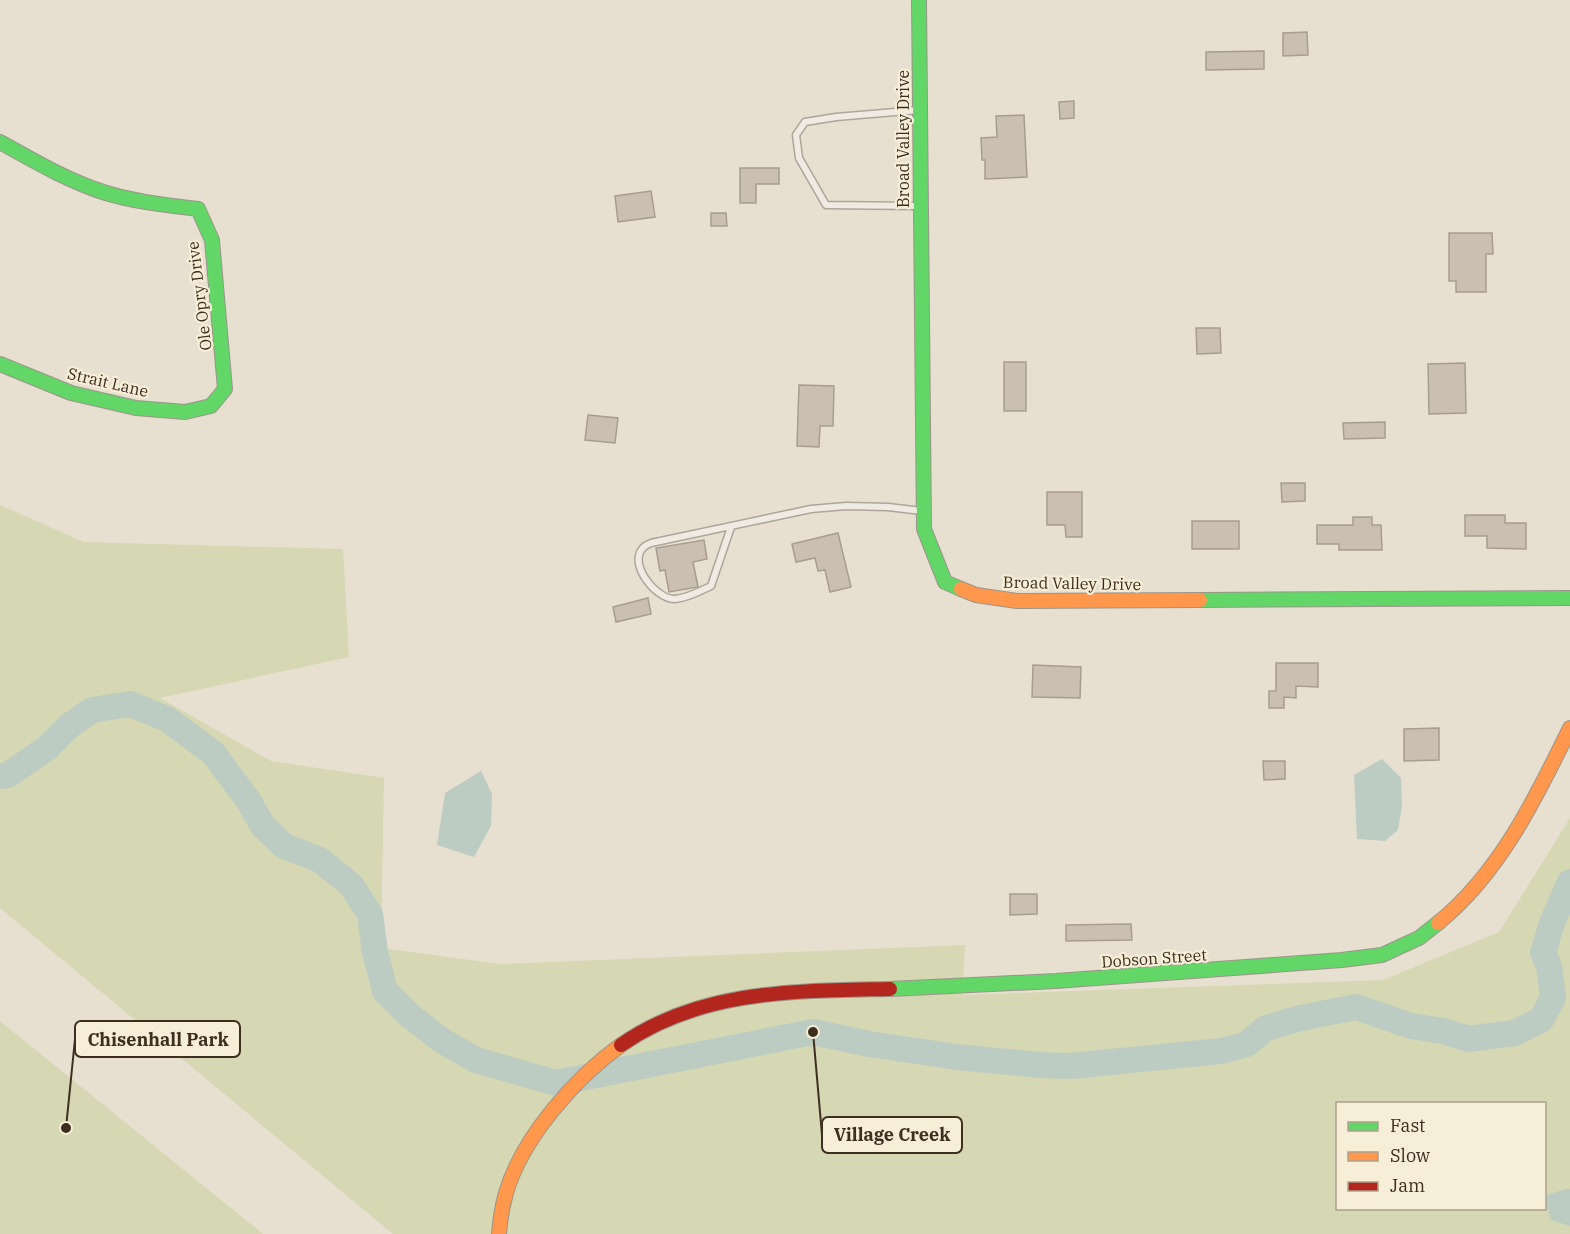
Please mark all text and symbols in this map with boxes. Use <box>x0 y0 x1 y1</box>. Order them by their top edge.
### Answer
street label: Broad Valley Drive <box>893 70 913 208</box>
street label: Ole Opry Drive <box>182 240 216 352</box>
street label: Strait Lane <box>66 363 150 401</box>
street label: Broad Valley Drive <box>1003 572 1141 594</box>
street label: Dobson Street <box>1101 944 1208 972</box>
callout: Chisenhall Park <box>75 1021 240 1057</box>
text: Chisenhall Park <box>87 1028 229 1051</box>
legend <box>1336 1102 1546 1210</box>
text: Fast <box>1390 1114 1425 1137</box>
callout: Village Creek <box>822 1117 962 1153</box>
text: Village Creek <box>834 1123 951 1146</box>
text: Slow <box>1390 1144 1430 1167</box>
text: Jam <box>1390 1174 1425 1197</box>

